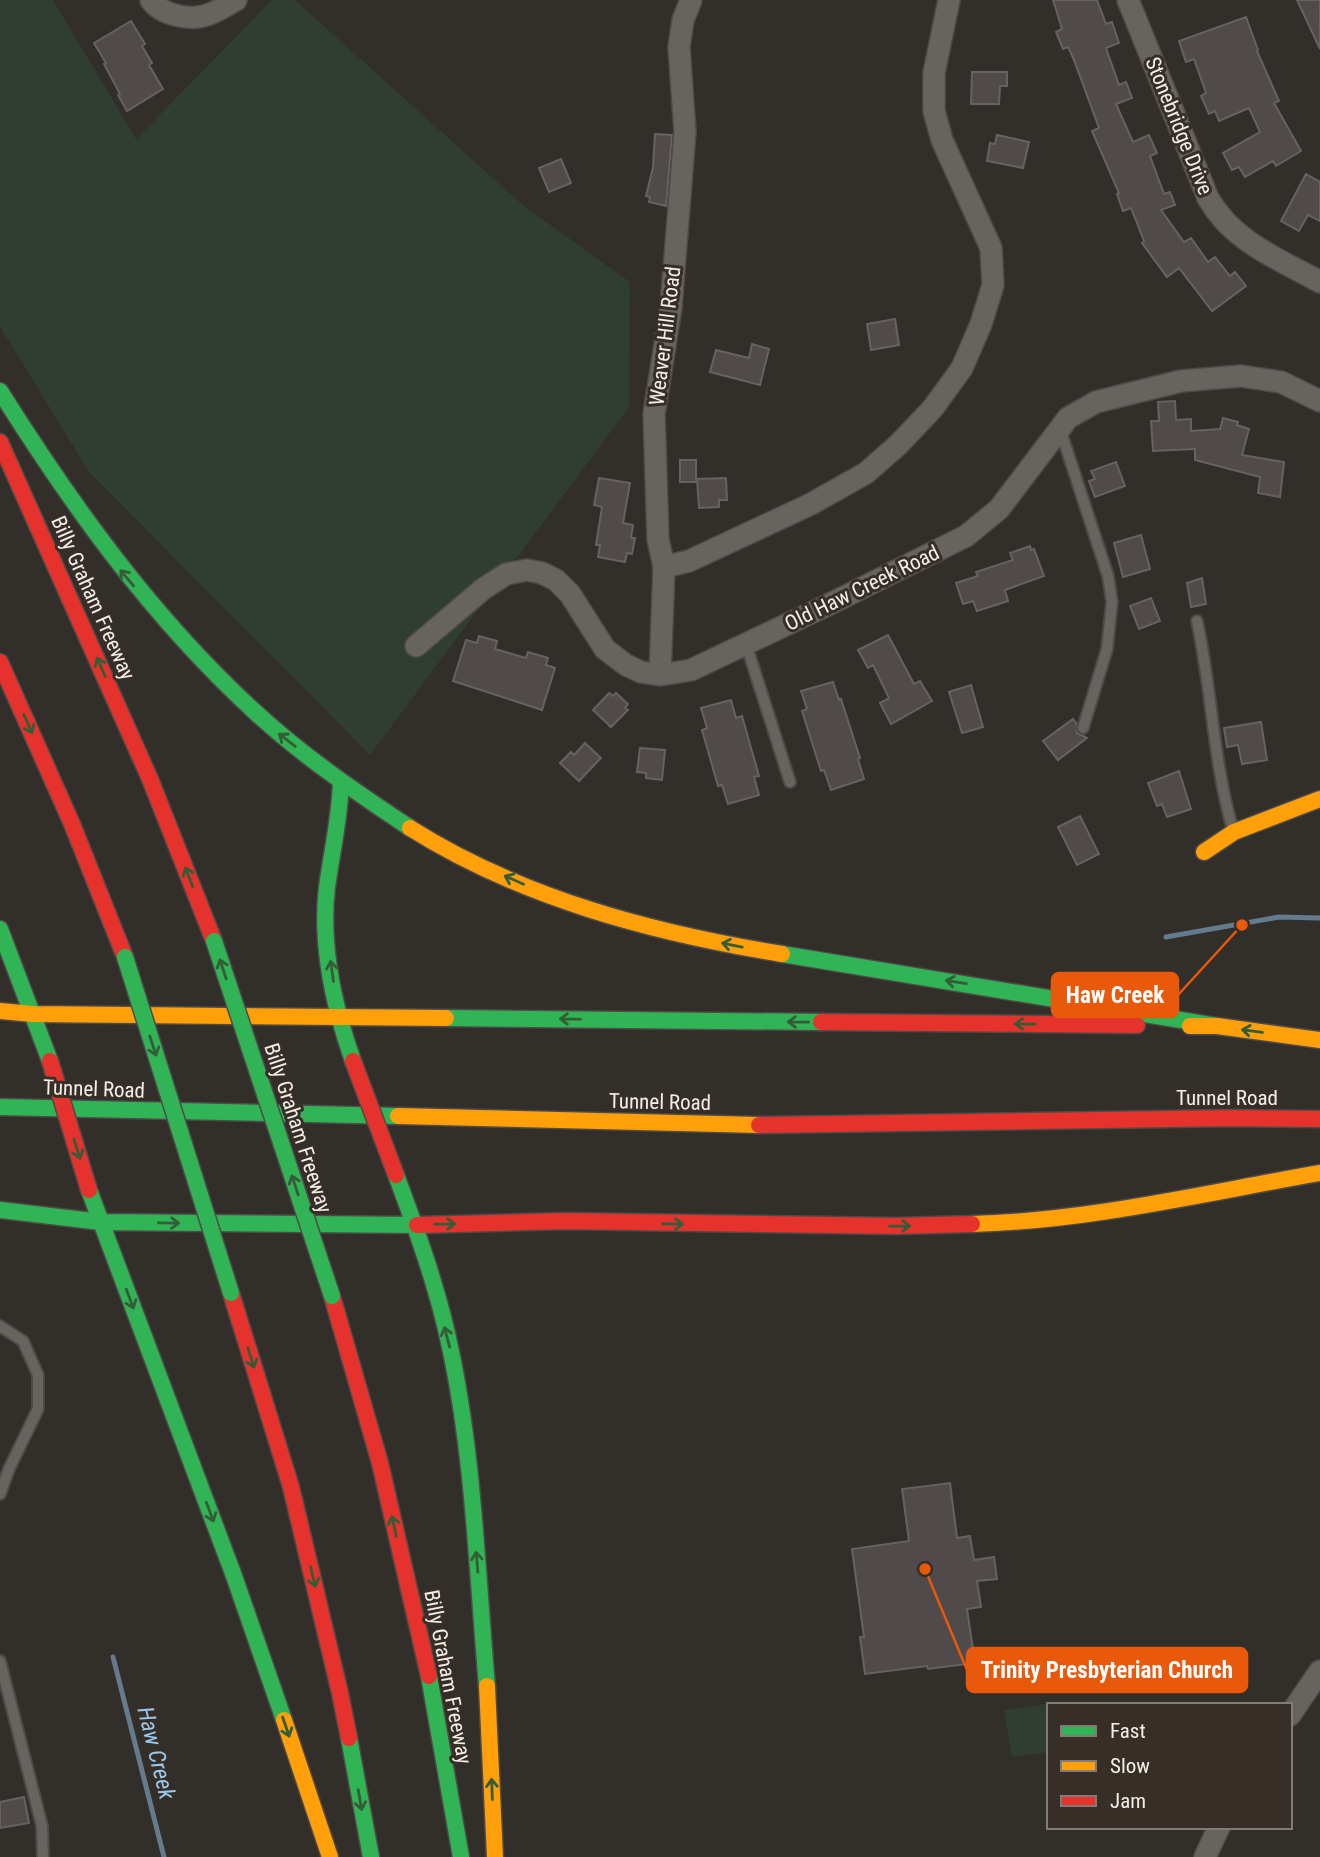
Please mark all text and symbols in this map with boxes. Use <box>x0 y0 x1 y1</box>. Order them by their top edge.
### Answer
street label: Stonebridge Drive <box>1140 54 1218 198</box>
street label: Weaver Hill Road <box>645 265 685 407</box>
street label: Billy Graham Freeway <box>46 512 140 684</box>
street label: Old Haw Creek Road <box>781 540 943 636</box>
one-way arrow <box>119 569 135 587</box>
one-way arrow <box>94 657 107 679</box>
one-way arrow <box>22 713 35 734</box>
one-way arrow <box>278 732 296 747</box>
one-way arrow <box>181 867 194 889</box>
one-way arrow <box>504 873 526 886</box>
one-way arrow <box>721 937 744 951</box>
one-way arrow <box>216 959 228 981</box>
one-way arrow <box>325 960 338 983</box>
callout: Haw Creek <box>1052 973 1178 1017</box>
one-way arrow <box>945 975 968 988</box>
text: Haw Creek <box>1066 982 1165 1009</box>
one-way arrow <box>559 1012 582 1026</box>
one-way arrow <box>787 1015 810 1028</box>
one-way arrow <box>1014 1017 1037 1031</box>
one-way arrow <box>1242 1024 1264 1037</box>
one-way arrow <box>147 1034 160 1056</box>
street label: Billy Graham Freeway <box>259 1040 337 1216</box>
street label: Tunnel Road <box>43 1075 145 1103</box>
street label: Tunnel Road <box>1176 1086 1278 1110</box>
street label: Tunnel Road <box>609 1089 711 1115</box>
one-way arrow <box>71 1137 84 1159</box>
one-way arrow <box>288 1175 300 1197</box>
one-way arrow <box>157 1216 180 1229</box>
one-way arrow <box>661 1217 684 1231</box>
one-way arrow <box>434 1218 457 1231</box>
one-way arrow <box>889 1219 912 1233</box>
one-way arrow <box>125 1288 137 1310</box>
one-way arrow <box>440 1326 453 1348</box>
one-way arrow <box>246 1347 259 1369</box>
one-way arrow <box>205 1501 217 1523</box>
one-way arrow <box>387 1515 401 1538</box>
one-way arrow <box>470 1551 483 1574</box>
one-way arrow <box>307 1565 320 1588</box>
street label: Billy Graham Freeway <box>419 1588 477 1766</box>
callout: Trinity Presbyterian Church <box>967 1648 1247 1692</box>
text: Trinity Presbyterian Church <box>981 1657 1233 1684</box>
legend <box>1047 1703 1292 1829</box>
water label: Haw Creek <box>131 1704 181 1803</box>
one-way arrow <box>281 1715 293 1737</box>
text: Fast <box>1110 1719 1146 1743</box>
text: Slow <box>1110 1754 1150 1778</box>
one-way arrow <box>486 1778 499 1801</box>
one-way arrow <box>354 1788 367 1811</box>
text: Jam <box>1110 1789 1146 1813</box>

